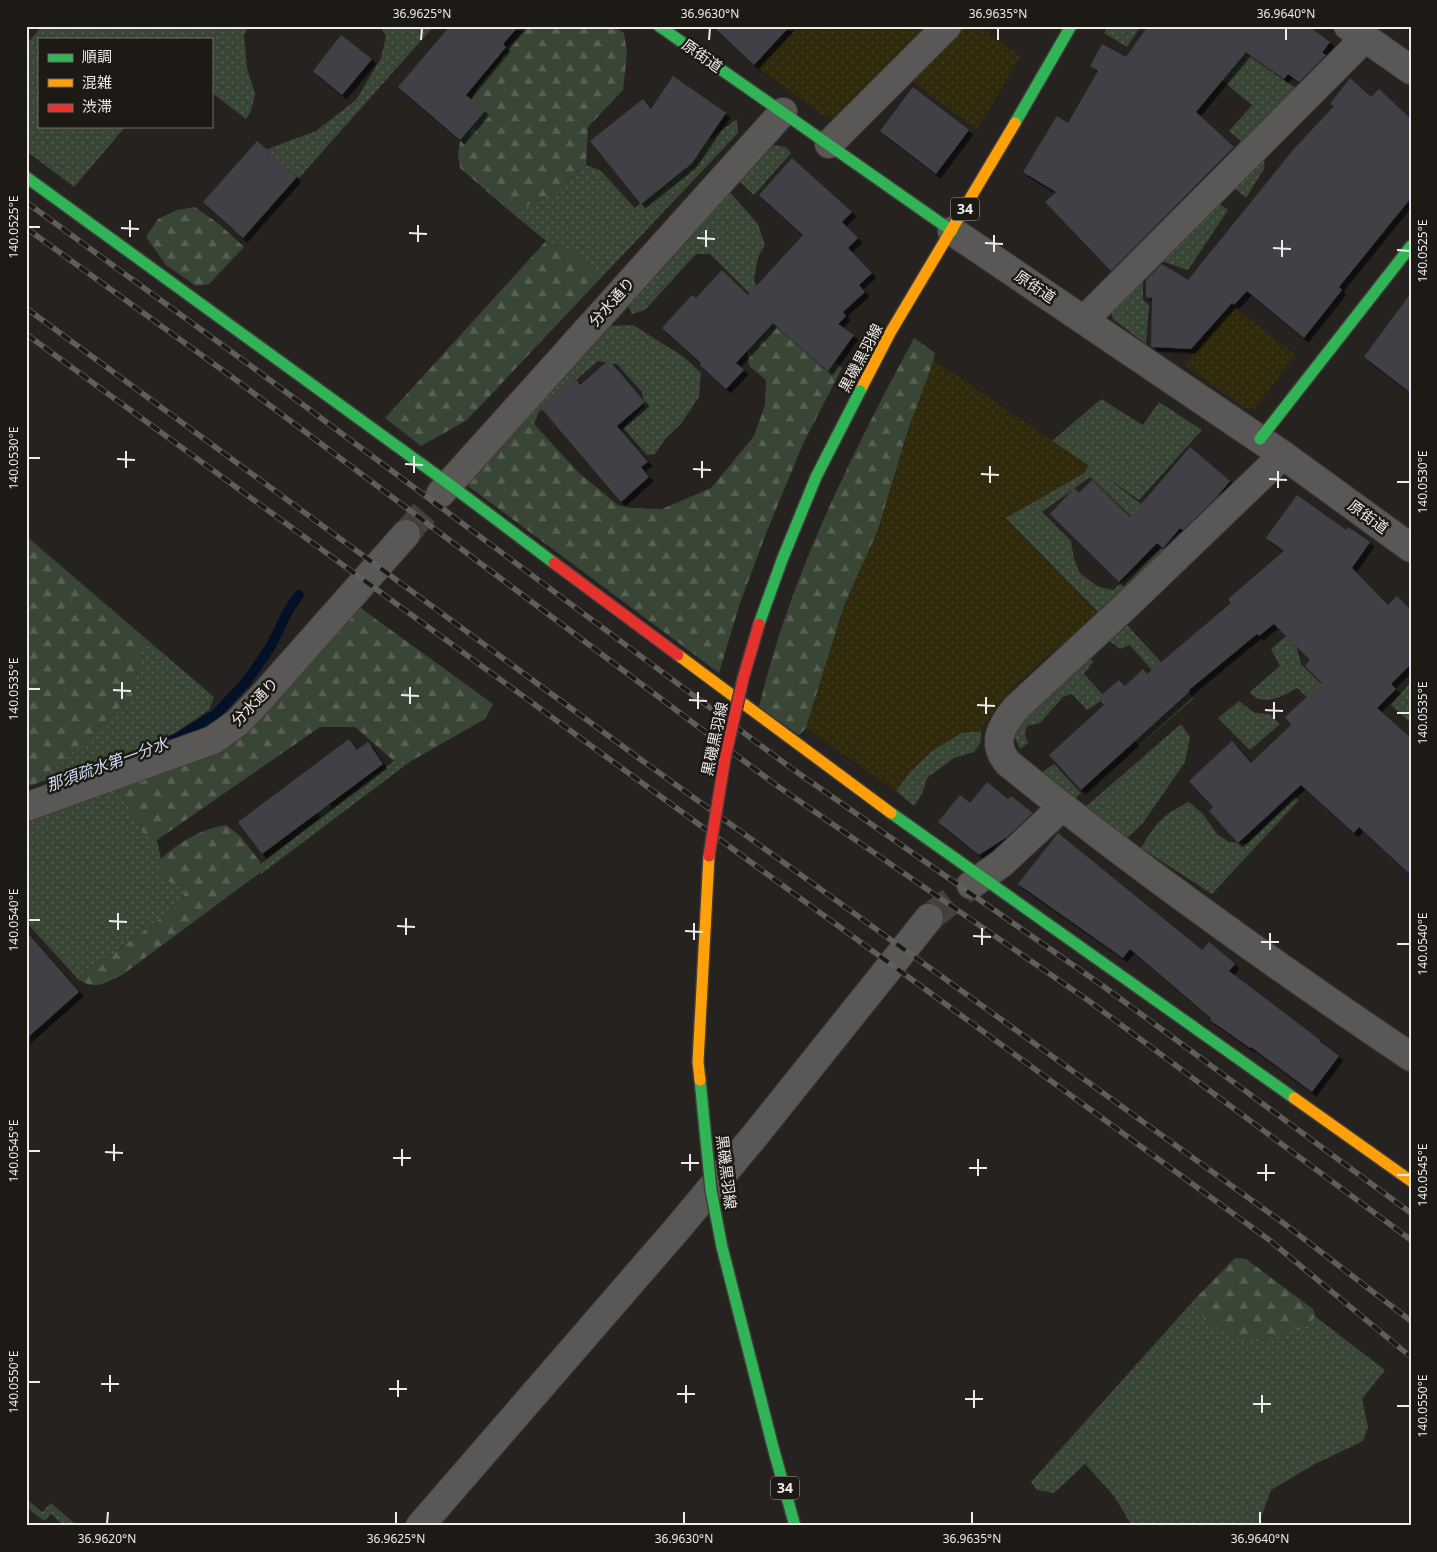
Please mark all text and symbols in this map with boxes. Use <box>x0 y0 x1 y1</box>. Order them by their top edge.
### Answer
text: 36.9625°N <box>393 5 451 22</box>
text: 36.9630°N <box>681 5 739 22</box>
text: 36.9635°N <box>969 5 1027 22</box>
text: 36.9640°N <box>1257 5 1315 22</box>
street label: 原街道 <box>678 34 727 76</box>
legend <box>38 38 212 128</box>
text: 順調 <box>82 46 112 66</box>
text: 混雑 <box>82 72 112 92</box>
text: 渋滞 <box>82 96 112 116</box>
text: 140.0525°E <box>5 195 22 259</box>
road number: 34 <box>951 198 979 220</box>
text: 140.0525°E <box>1414 219 1431 283</box>
street label: 原街道 <box>1011 265 1060 307</box>
street label: 分水通り <box>584 272 639 330</box>
street label: 黒磯黒羽線 <box>834 320 887 395</box>
text: 140.0530°E <box>5 426 22 490</box>
text: 140.0530°E <box>1414 450 1431 514</box>
street label: 原街道 <box>1345 495 1393 538</box>
text: 140.0535°E <box>5 657 22 721</box>
street label: 分水通り <box>226 673 282 730</box>
text: 140.0535°E <box>1414 681 1431 745</box>
street label: 黒磯黒羽線 <box>696 700 732 778</box>
water label: 那須疏水第一分水 <box>43 731 173 796</box>
text: 140.0540°E <box>5 888 22 952</box>
text: 140.0540°E <box>1414 912 1431 976</box>
text: 140.0545°E <box>5 1119 22 1183</box>
street label: 黒磯黒羽線 <box>712 1133 741 1210</box>
text: 140.0545°E <box>1414 1143 1431 1207</box>
text: 140.0550°E <box>5 1350 22 1414</box>
text: 140.0550°E <box>1414 1374 1431 1438</box>
road number: 34 <box>771 1476 799 1500</box>
text: 36.9620°N <box>78 1530 136 1547</box>
text: 36.9625°N <box>367 1530 425 1547</box>
text: 36.9630°N <box>655 1530 713 1547</box>
text: 36.9635°N <box>943 1530 1001 1547</box>
text: 36.9640°N <box>1231 1530 1289 1547</box>

